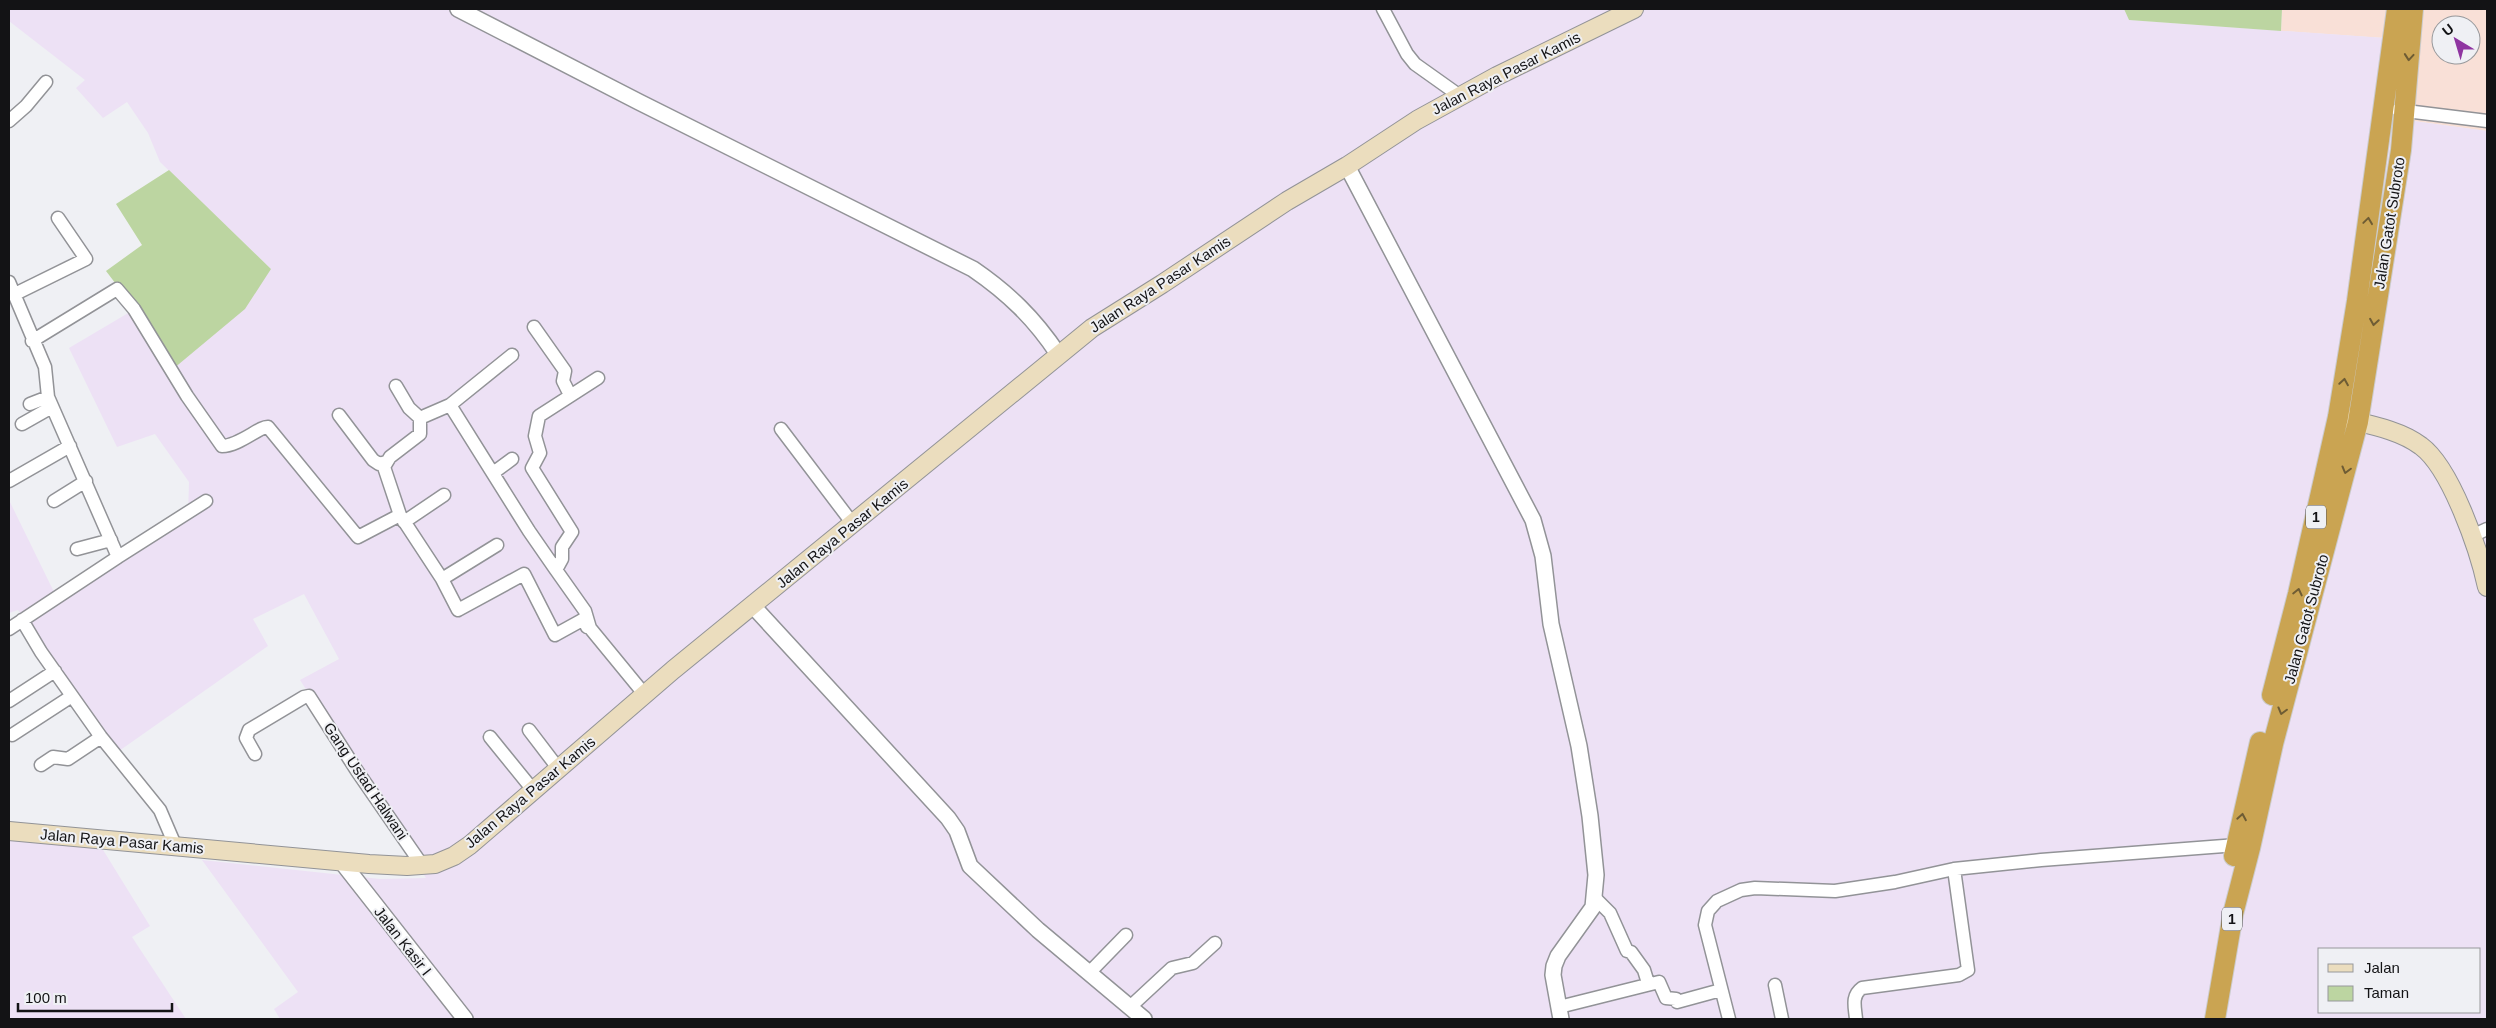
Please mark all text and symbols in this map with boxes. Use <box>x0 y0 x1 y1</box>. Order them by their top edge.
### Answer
north arrow <box>2431 15 2481 65</box>
text: U <box>2439 20 2457 39</box>
street label: Jalan Raya Pasar Kamis <box>1429 28 1583 118</box>
one-way arrow <box>2404 54 2415 62</box>
street label: Jalan Gatot Subroto <box>2370 156 2408 290</box>
one-way arrow <box>2362 217 2373 225</box>
street label: Jalan Raya Pasar Kamis <box>1086 232 1234 336</box>
one-way arrow <box>2369 318 2379 327</box>
one-way arrow <box>2339 377 2349 386</box>
one-way arrow <box>2341 465 2351 473</box>
street label: Jalan Raya Pasar Kamis <box>773 475 911 591</box>
road number: 1 <box>2306 506 2326 528</box>
street label: Jalan Gatot Subroto <box>2281 552 2331 686</box>
one-way arrow <box>2292 587 2303 596</box>
one-way arrow <box>2277 707 2287 715</box>
street label: Gang Ustad Halwani <box>320 719 412 843</box>
street label: Jalan Raya Pasar Kamis <box>462 733 598 851</box>
one-way arrow <box>2236 813 2246 821</box>
street label: Jalan Raya Pasar Kamis <box>39 825 205 857</box>
street label: Jalan Kasir I <box>371 903 435 979</box>
road number: 1 <box>2222 908 2242 931</box>
legend <box>2318 948 2481 1013</box>
text: Jalan <box>2364 959 2400 976</box>
scale bar <box>18 980 171 1012</box>
text: Taman <box>2364 984 2409 1001</box>
text: 100 m <box>25 989 67 1006</box>

